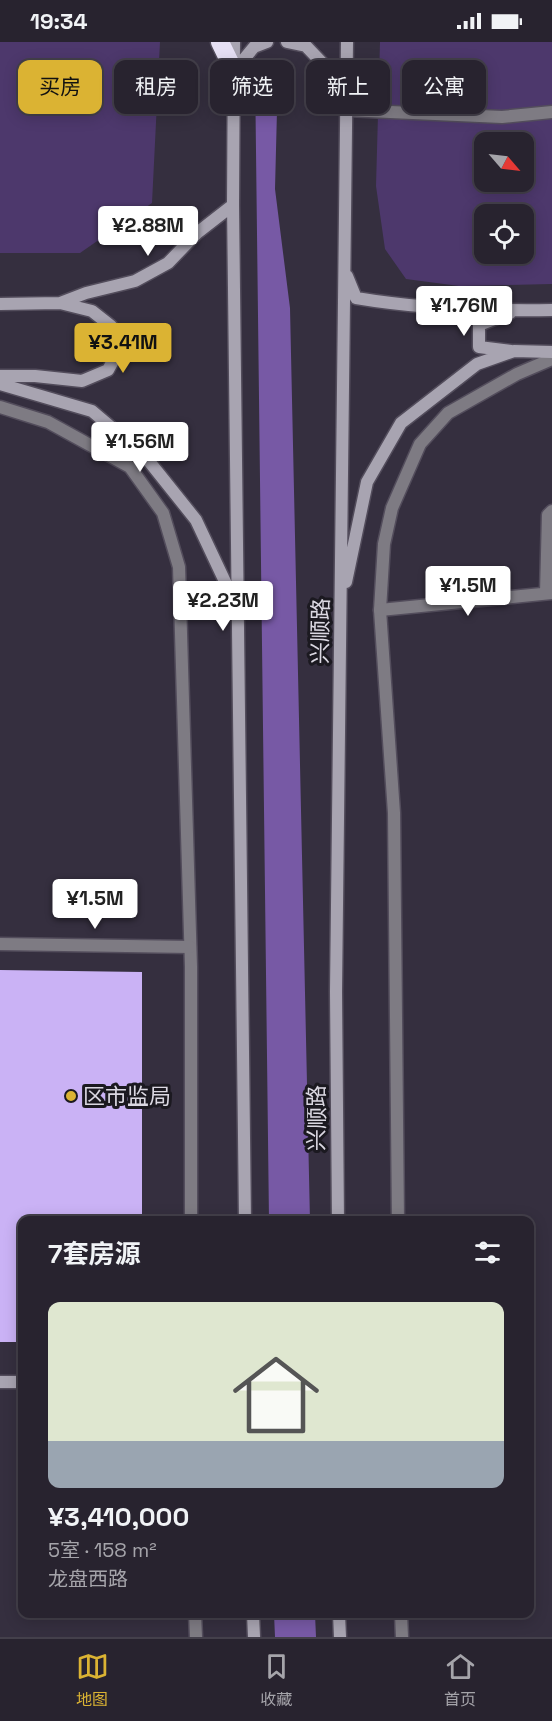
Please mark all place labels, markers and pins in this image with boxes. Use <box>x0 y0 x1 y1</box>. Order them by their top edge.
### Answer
pin: ¥2.88M <box>99 206 197 257</box>
pin: ¥1.76M <box>415 286 513 337</box>
pin: ¥3.41M <box>74 323 172 374</box>
pin: ¥1.56M <box>91 422 189 473</box>
pin: ¥1.5M <box>426 566 510 617</box>
pin: ¥2.23M <box>174 581 272 632</box>
pin: ¥1.5M <box>53 879 137 930</box>
place label: 区市监局 <box>83 1082 171 1110</box>
marker: 区市监局 <box>64 1089 78 1103</box>

